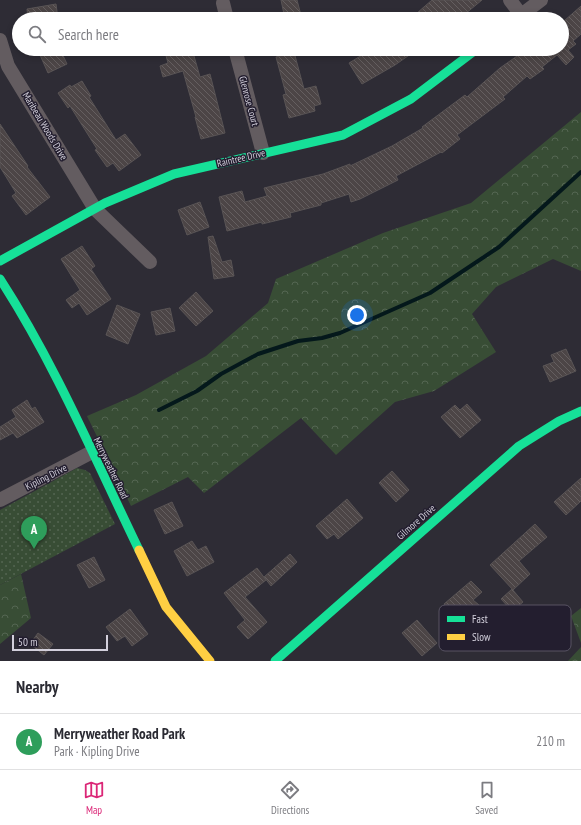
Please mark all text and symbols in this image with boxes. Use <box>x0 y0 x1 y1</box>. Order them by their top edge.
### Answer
search box <box>12 12 569 56</box>
icon: search <box>26 23 48 45</box>
text: Search here <box>58 25 119 44</box>
street label: Glenrose Court <box>236 75 262 128</box>
street label: Maribeau Woods Drive <box>20 90 70 162</box>
street label: Raintree Drive <box>216 146 266 170</box>
your location <box>347 305 367 325</box>
street label: Merryweather Road <box>90 435 132 501</box>
street label: Kipling Drive <box>23 461 69 493</box>
street label: Gilmore Drive <box>394 502 438 542</box>
pin: A <box>21 516 47 549</box>
legend <box>439 605 571 651</box>
text: Fast <box>472 612 488 626</box>
text: Slow <box>472 630 491 644</box>
scale bar <box>12 633 108 652</box>
text: 50 m <box>18 635 37 649</box>
text: Nearby <box>16 676 59 698</box>
text: Merryweather Road Park <box>54 724 185 743</box>
text: A <box>26 733 32 750</box>
text: 210 m <box>536 733 565 750</box>
text: Park · Kipling Drive <box>54 743 140 760</box>
tab: Map <box>83 779 105 817</box>
tab: Directions <box>271 779 309 817</box>
tab: Saved <box>475 779 498 817</box>

